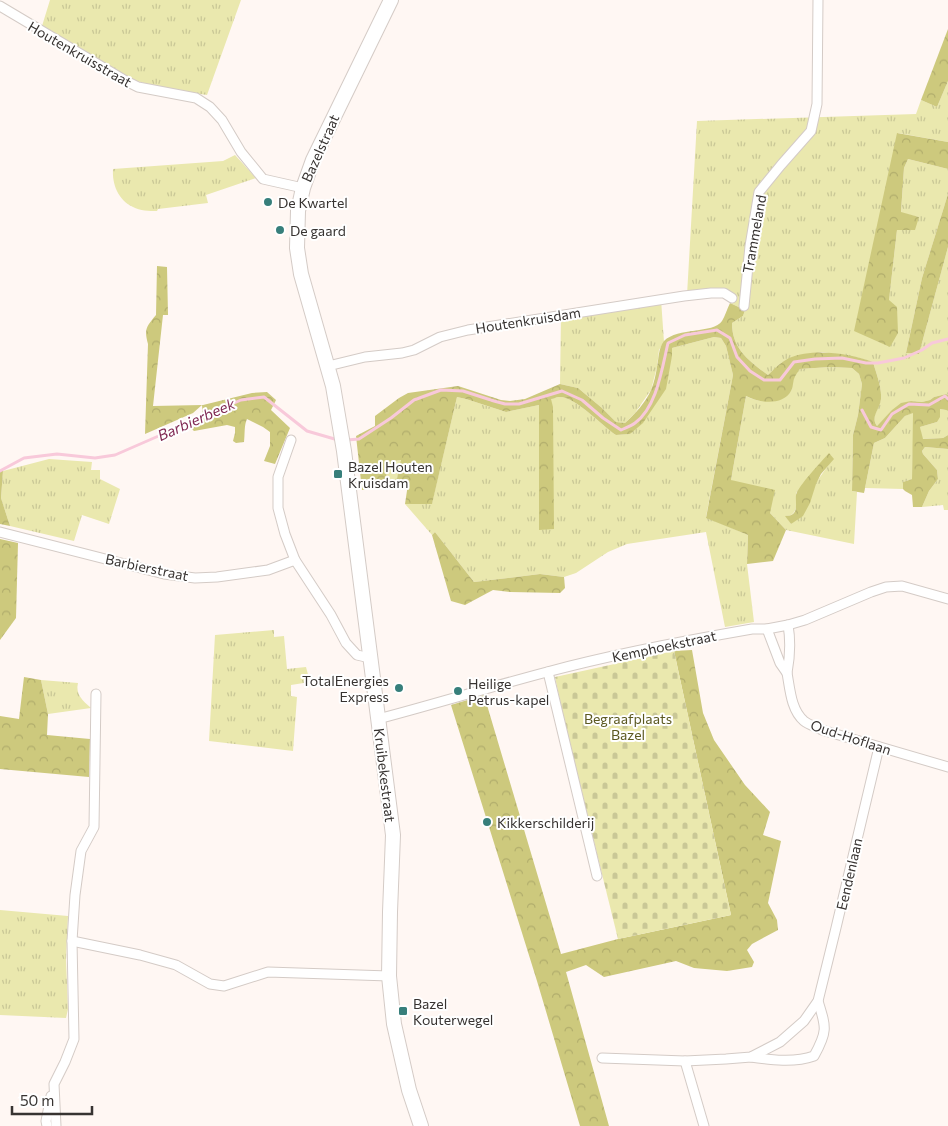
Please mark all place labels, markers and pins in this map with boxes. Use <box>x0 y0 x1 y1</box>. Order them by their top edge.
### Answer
place label: De Kwartel <box>278 194 348 211</box>
marker: De Kwartel <box>262 196 274 208</box>
place label: De gaard <box>290 222 346 239</box>
marker: De gaard <box>274 224 286 236</box>
place label: Bazel Houten Kruisdam <box>348 458 433 491</box>
marker: Bazel Houten Kruisdam <box>332 468 344 480</box>
place label: TotalEnergies Express <box>302 672 389 705</box>
place label: Heilige Petrus-kapel <box>468 675 549 708</box>
marker: TotalEnergies Express <box>393 682 405 694</box>
marker: Heilige Petrus-kapel <box>452 685 464 697</box>
place label: Kikkerschilderij <box>497 814 594 831</box>
marker: Kikkerschilderij <box>481 816 493 828</box>
place label: Bazel Kouterwegel <box>413 995 493 1028</box>
marker: Bazel Kouterwegel <box>397 1005 409 1017</box>

